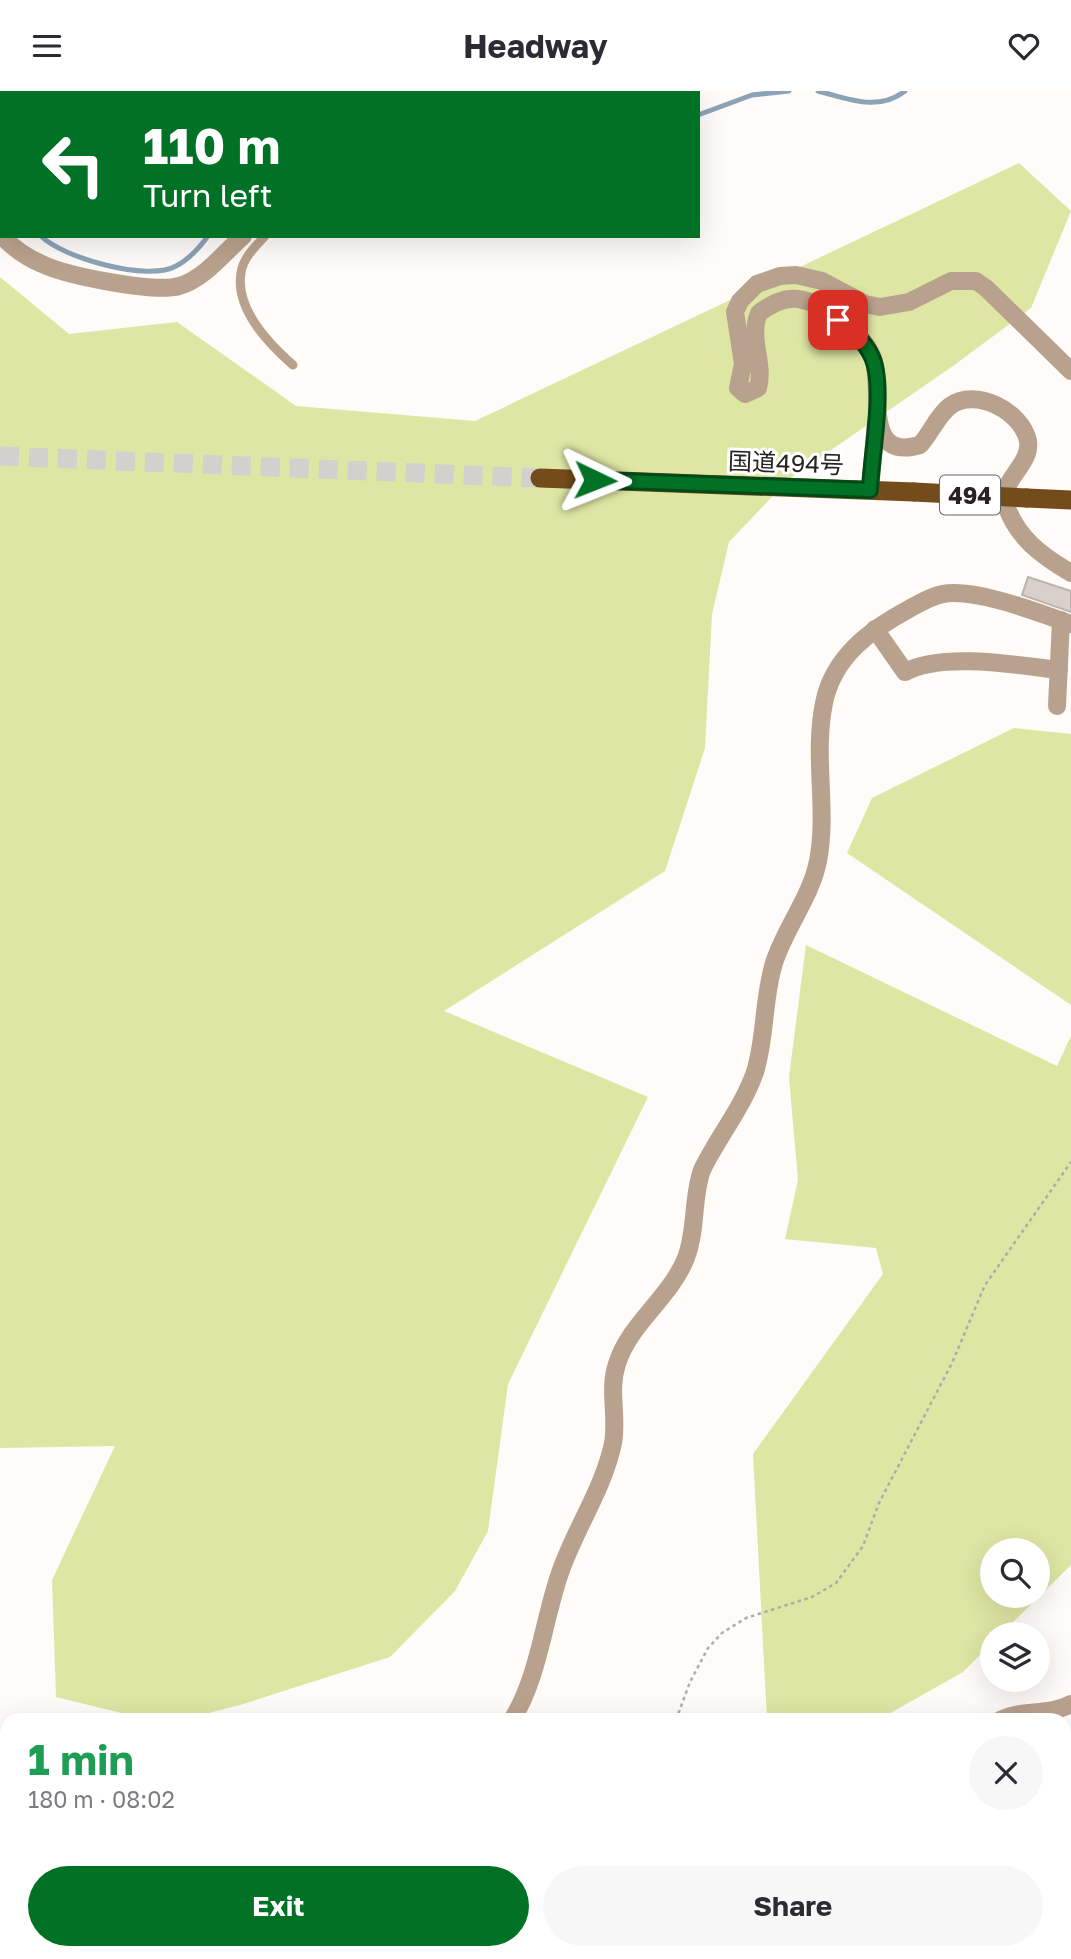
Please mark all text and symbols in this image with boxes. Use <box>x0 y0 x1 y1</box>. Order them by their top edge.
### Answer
icon: menu <box>28 27 66 65</box>
text: Headway <box>463 27 608 65</box>
icon: heart <box>1005 27 1043 65</box>
text: 110 m <box>143 116 280 175</box>
icon: left <box>28 119 119 210</box>
text: Turn left <box>143 176 272 214</box>
pin <box>808 290 868 350</box>
icon: arrive <box>819 301 857 339</box>
position arrow <box>558 443 632 517</box>
street label: 国道494号 <box>728 445 844 479</box>
road number: 494 <box>940 475 1000 515</box>
map controls <box>980 1538 1050 1692</box>
button: search <box>980 1538 1050 1608</box>
button: layers <box>980 1622 1050 1692</box>
text: 1 min <box>28 1734 134 1784</box>
button: close <box>969 1736 1043 1810</box>
text: 180 m · 08:02 <box>28 1785 175 1813</box>
button: Exit <box>28 1866 529 1946</box>
button: Share <box>543 1866 1043 1946</box>

